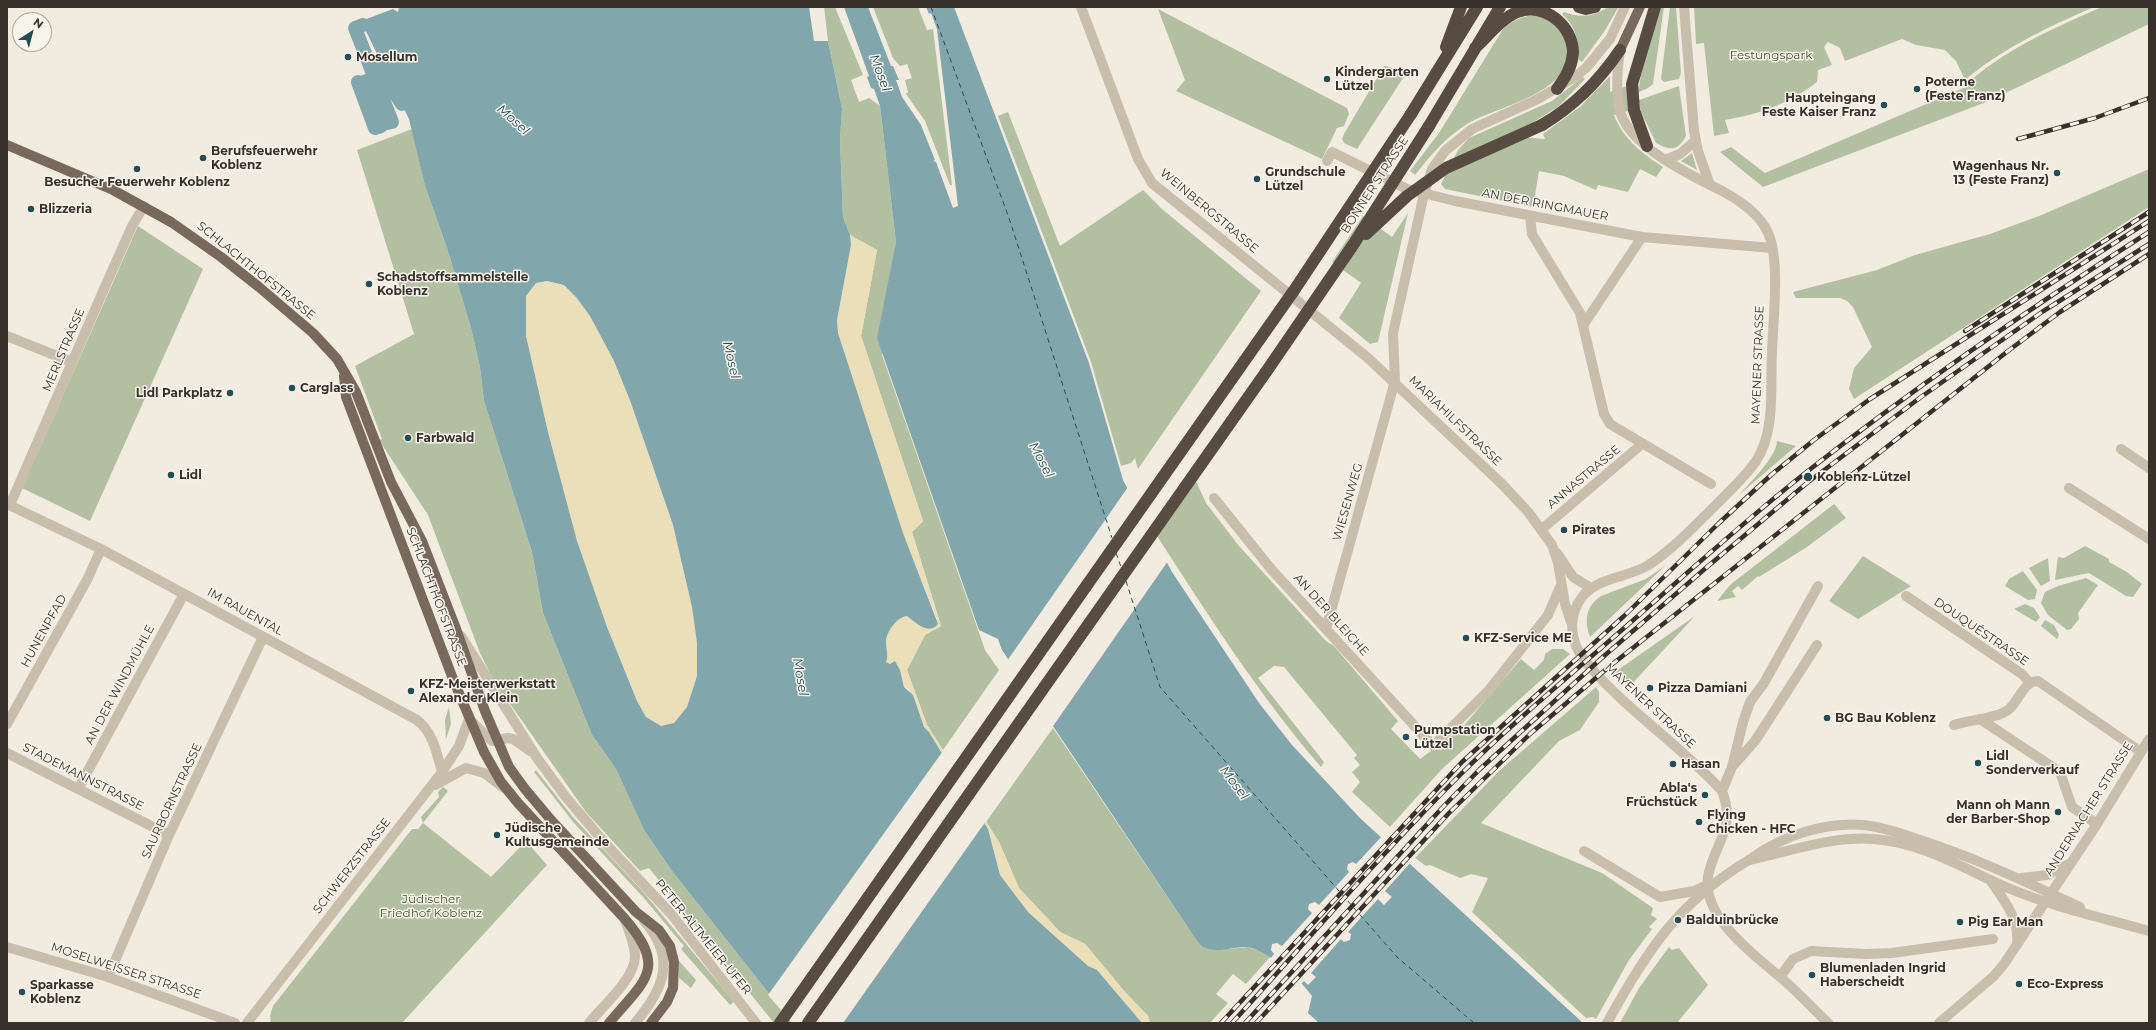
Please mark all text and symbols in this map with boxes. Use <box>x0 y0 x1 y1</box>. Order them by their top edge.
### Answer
north arrow <box>12 12 52 52</box>
text: N <box>31 15 46 31</box>
park label: Festungspark <box>1730 48 1812 62</box>
place label: Mosellum <box>356 50 417 64</box>
marker: Mosellum <box>343 52 353 62</box>
water label: Mosel <box>866 52 894 94</box>
place label: Kindergarten Lützel <box>1335 65 1419 93</box>
marker: Kindergarten Lützel <box>1322 74 1332 84</box>
place label: Poterne (Feste Franz) <box>1925 75 2005 103</box>
marker: Poterne (Feste Franz) <box>1912 84 1922 94</box>
place label: Haupteingang Feste Kaiser Franz <box>1762 91 1876 119</box>
marker: Haupteingang Feste Kaiser Franz <box>1879 100 1889 110</box>
water label: Mosel <box>494 101 532 139</box>
street label: BONNER STRASSE <box>1338 134 1412 236</box>
place label: Berufsfeuerwehr Koblenz <box>211 144 318 172</box>
marker: Berufsfeuerwehr Koblenz <box>198 153 208 163</box>
place label: Wagenhaus Nr. 13 (Feste Franz) <box>1952 159 2049 187</box>
marker: Besucher Feuerwehr Koblenz <box>132 164 142 174</box>
place label: Grundschule Lützel <box>1265 165 1345 193</box>
street label: WEINBERGSTRASSE <box>1157 166 1261 256</box>
marker: Wagenhaus Nr. 13 (Feste Franz) <box>2052 168 2062 178</box>
marker: Grundschule Lützel <box>1252 174 1262 184</box>
place label: Besucher Feuerwehr Koblenz <box>44 175 230 189</box>
street label: AN DER RINGMAUER <box>1480 186 1610 224</box>
place label: Blizzeria <box>39 202 92 216</box>
marker: Blizzeria <box>26 204 36 214</box>
street label: SCHLACHTHOFSTRASSE <box>194 219 318 323</box>
place label: Schadstoffsammelstelle Koblenz <box>377 270 528 298</box>
marker: Schadstoffsammelstelle Koblenz <box>364 279 374 289</box>
street label: MAYENER STRASSE <box>1749 305 1767 425</box>
street label: MERLSTRASSE <box>40 306 88 394</box>
water label: Mosel <box>719 340 743 380</box>
street label: MARIAHILFSTRASSE <box>1406 373 1504 469</box>
place label: Carglass <box>300 381 353 395</box>
marker: Carglass <box>287 383 297 393</box>
place label: Lidl Parkplatz <box>136 386 222 400</box>
marker: Lidl Parkplatz <box>225 388 235 398</box>
place label: Farbwald <box>416 431 474 445</box>
marker: Farbwald <box>403 433 413 443</box>
water label: Mosel <box>1025 439 1057 481</box>
street label: ANNASTRASSE <box>1545 442 1623 512</box>
street label: WIESENWEG <box>1330 461 1366 543</box>
place label: Lidl <box>179 468 202 482</box>
marker: Lidl <box>166 470 176 480</box>
place label: Koblenz-Lützel <box>1817 470 1911 484</box>
marker: Koblenz-Lützel <box>1802 471 1814 483</box>
place label: Pirates <box>1572 523 1615 537</box>
street label: SCHLACHTHOFSTRASSE <box>403 525 469 669</box>
marker: Pirates <box>1559 525 1569 535</box>
street label: AN DER BLEICHE <box>1290 571 1372 659</box>
street label: IM RAUENTAL <box>204 585 286 639</box>
street label: HUNENPFAD <box>18 592 70 670</box>
street label: DOUQUÉSTRASSE <box>1931 595 2031 669</box>
street label: AN DER WINDMÜHLE <box>82 623 158 747</box>
place label: KFZ-Service ME <box>1474 631 1572 645</box>
marker: KFZ-Service ME <box>1461 633 1471 643</box>
water label: Mosel <box>789 657 811 697</box>
street label: MAYENER STRASSE <box>1602 660 1698 752</box>
place label: KFZ-Meisterwerkstatt Alexander Klein <box>419 677 556 705</box>
place label: Pizza Damiani <box>1658 681 1747 695</box>
marker: Pizza Damiani <box>1645 683 1655 693</box>
marker: KFZ-Meisterwerkstatt Alexander Klein <box>406 686 416 696</box>
place label: BG Bau Koblenz <box>1835 711 1936 725</box>
marker: BG Bau Koblenz <box>1822 713 1832 723</box>
place label: Pumpstation Lützel <box>1414 723 1496 751</box>
marker: Pumpstation Lützel <box>1401 732 1411 742</box>
street label: ANDERNACHER STRASSE <box>2042 739 2136 879</box>
street label: STADEMANNSTRASSE <box>20 740 146 814</box>
street label: SAURBORNSTRASSE <box>139 741 205 861</box>
place label: Lidl Sonderverkauf <box>1986 749 2079 777</box>
place label: Hasan <box>1681 757 1720 771</box>
marker: Lidl Sonderverkauf <box>1973 758 1983 768</box>
marker: Hasan <box>1668 759 1678 769</box>
water label: Mosel <box>1216 763 1252 803</box>
place label: Abla's Früchstück <box>1626 781 1697 809</box>
marker: Abla's Früchstück <box>1700 790 1710 800</box>
place label: Mann oh Mann der Barber-Shop <box>1946 798 2050 826</box>
marker: Mann oh Mann der Barber-Shop <box>2053 807 2063 817</box>
place label: Flying Chicken - HFC <box>1707 808 1795 836</box>
street label: SCHWERZSTRASSE <box>310 815 394 917</box>
marker: Flying Chicken - HFC <box>1694 817 1704 827</box>
place label: Jüdische Kultusgemeinde <box>505 821 609 849</box>
marker: Jüdische Kultusgemeinde <box>492 830 502 840</box>
street label: PETER-ALTMEIER-UFER <box>652 876 754 998</box>
park label: Jüdischer Friedhof Koblenz <box>380 892 482 920</box>
place label: Balduinbrücke <box>1686 913 1779 927</box>
marker: Balduinbrücke <box>1673 915 1683 925</box>
place label: Pig Ear Man <box>1968 915 2043 929</box>
marker: Pig Ear Man <box>1955 917 1965 927</box>
street label: MOSELWEISSER STRASSE <box>49 940 203 1002</box>
place label: Blumenladen Ingrid Haberscheidt <box>1820 961 1946 989</box>
marker: Blumenladen Ingrid Haberscheidt <box>1807 970 1817 980</box>
place label: Eco-Express <box>2027 977 2103 991</box>
place label: Sparkasse Koblenz <box>30 978 94 1006</box>
marker: Eco-Express <box>2014 979 2024 989</box>
marker: Sparkasse Koblenz <box>17 987 27 997</box>

